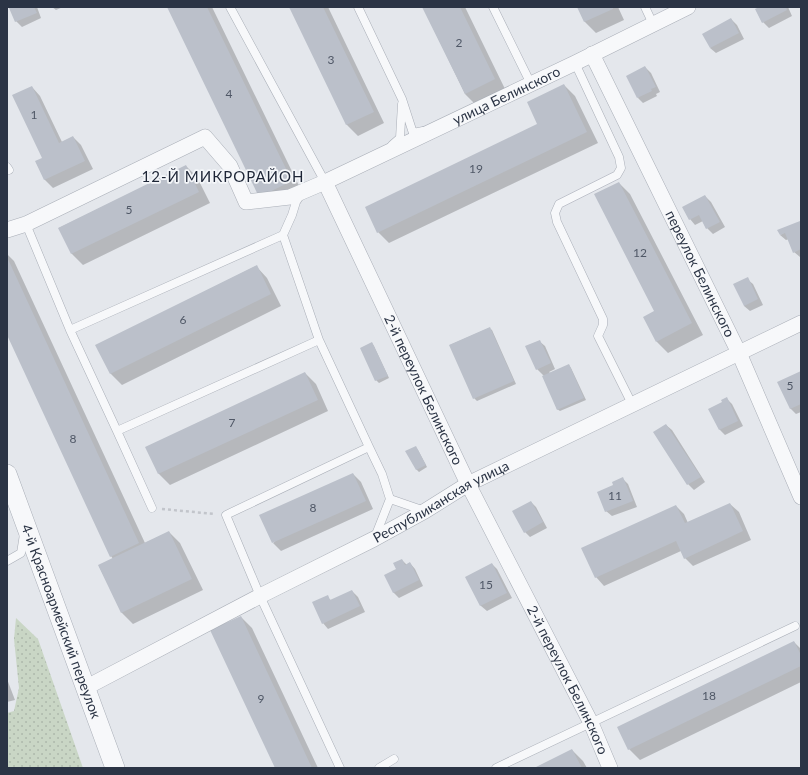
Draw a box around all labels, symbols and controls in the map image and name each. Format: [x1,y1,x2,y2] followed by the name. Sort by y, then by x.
[456,35,463,50] house number: 2
[328,52,335,67] house number: 3
[450,62,563,128] street label: улица Белинского
[226,86,233,101] house number: 4
[31,107,38,122] house number: 1
[469,161,483,176] house number: 19
[141,167,305,185] district label: 12-Й МИКРОРАЙОН
[126,202,133,217] house number: 5
[662,207,739,340] street label: переулок Белинского
[633,245,647,260] house number: 12
[180,312,187,327] house number: 6
[381,312,467,468] street label: 2-й переулок Белинского
[787,378,794,393] house number: 5
[229,415,236,430] house number: 7
[70,431,77,446] house number: 8
[370,456,512,546] street label: Республиканская улица
[608,488,622,503] house number: 11
[310,500,317,515] house number: 8
[18,522,105,721] street label: 4-й Красноармейский переулок
[479,577,493,592] house number: 15
[524,602,612,757] street label: 2-й переулок Белинского
[702,688,716,703] house number: 18
[258,691,265,706] house number: 9

